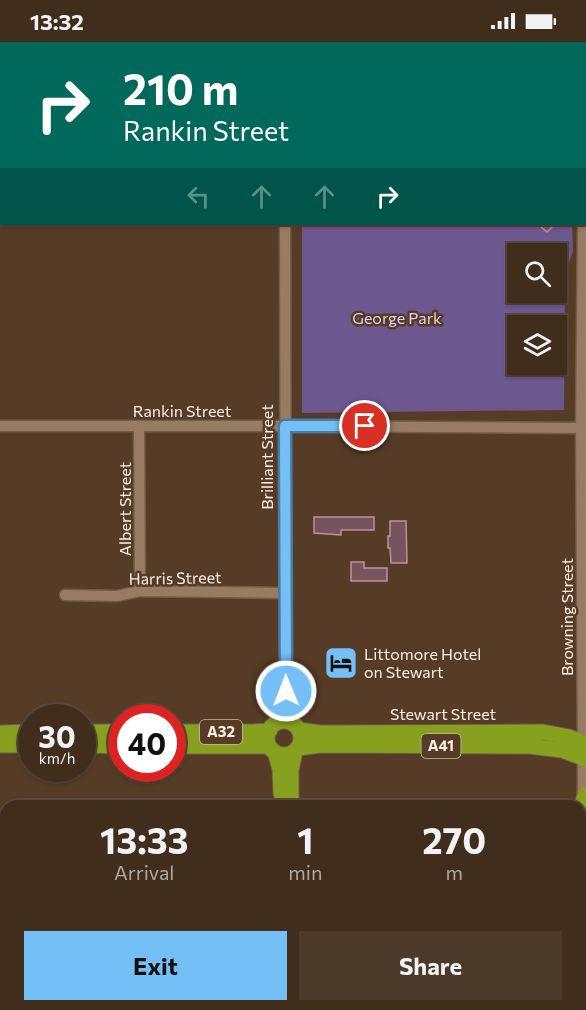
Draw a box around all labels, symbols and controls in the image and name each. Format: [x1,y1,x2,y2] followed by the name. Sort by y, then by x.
[30,8,84,35] text: 13:32
[123,62,238,114] text: 210 m
[24,66,102,144] icon: right
[123,114,289,147] text: Rankin Street
[182,180,215,213] icon: left
[245,180,278,213] icon: ahead
[308,180,341,213] icon: ahead
[371,180,404,213] icon: right
[507,243,567,375] map controls
[507,243,567,303] button: search
[352,308,442,327] park label: George Park
[507,315,567,375] button: layers
[339,400,390,451] pin
[133,401,232,420] street label: Rankin Street
[257,404,276,510] street label: Brilliant Street
[348,409,381,442] icon: arrive
[115,461,134,556] street label: Albert Street
[557,558,576,676] street label: Browning Street
[128,567,222,588] street label: Harris Street
[364,644,481,681] place label: Littomore Hotel on Stewart
[323,645,359,681] hotel icon: Littomore Hotel on Stewart
[254,659,318,723] position arrow
[108,704,186,782] speed limit sign: 40
[390,704,497,723] street label: Stewart Street
[38,717,76,754] text: 30
[200,720,242,744] road number: A32
[422,734,460,758] road number: A41
[39,749,75,767] text: km/h
[100,817,188,861] text: 13:33
[297,817,314,861] text: 1
[422,817,486,861] text: 270
[114,860,174,884] text: Arrival
[288,860,322,884] text: min
[445,860,463,884] text: m
[24,931,287,1000] button: Exit
[299,931,562,1000] button: Share

